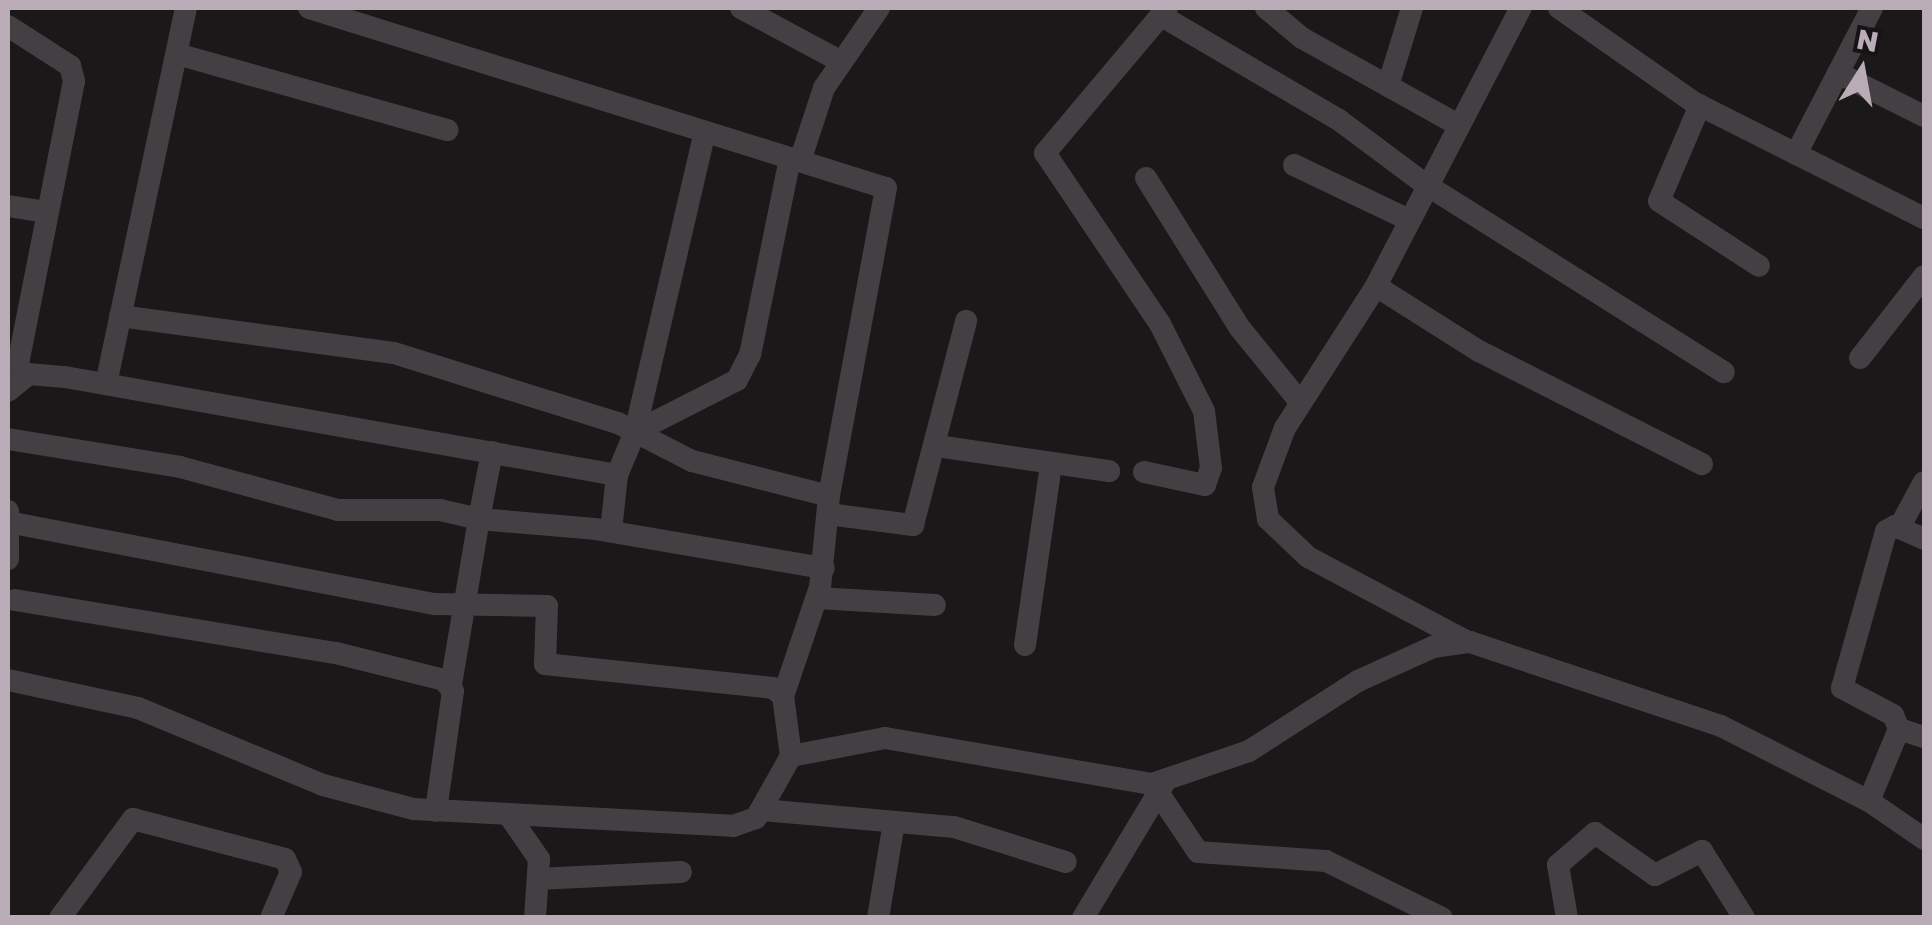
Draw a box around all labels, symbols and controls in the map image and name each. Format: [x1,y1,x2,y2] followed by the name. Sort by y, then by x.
[1812,20,1912,120] north arrow
[1854,22,1881,58] text: N

